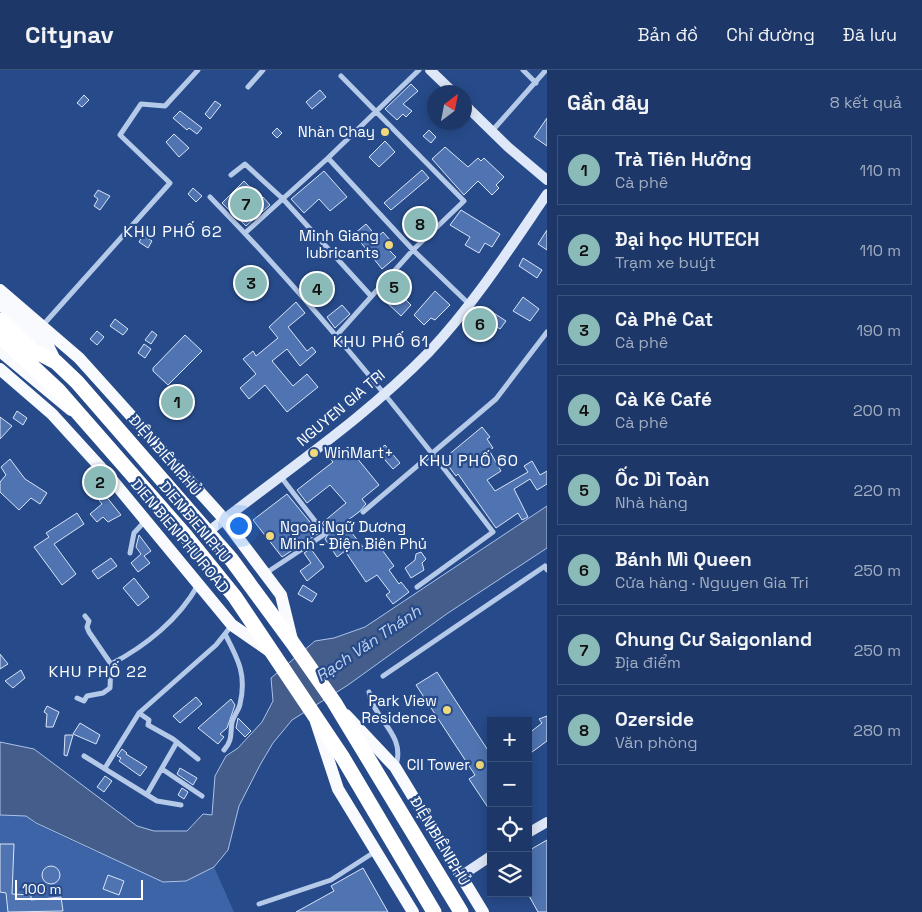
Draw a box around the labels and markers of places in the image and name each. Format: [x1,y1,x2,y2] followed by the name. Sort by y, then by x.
[298,122,375,141] place label: Nhàn Chay
[379,126,391,138] marker: Nhàn Chay
[230,185,262,223] pin: 7
[404,205,436,243] pin: 8
[299,226,379,262] place label: Minh Giang lubricants
[383,239,395,251] marker: Minh Giang lubricants
[235,264,267,302] pin: 3
[378,268,410,306] pin: 5
[301,270,333,308] pin: 4
[464,305,496,343] pin: 6
[161,383,193,421] pin: 1
[324,443,393,462] place label: WinMart+
[308,447,320,459] marker: WinMart+
[84,463,116,501] pin: 2
[280,517,427,553] place label: Ngoại Ngữ Dương Minh - Điện Biên Phủ
[264,530,276,542] marker: Ngoại Ngữ Dương Minh - Điện Biên Phủ
[361,691,437,727] place label: Park View Residence
[441,704,453,716] marker: Park View Residence
[407,755,470,774] place label: CII Tower
[474,759,486,771] marker: CII Tower

